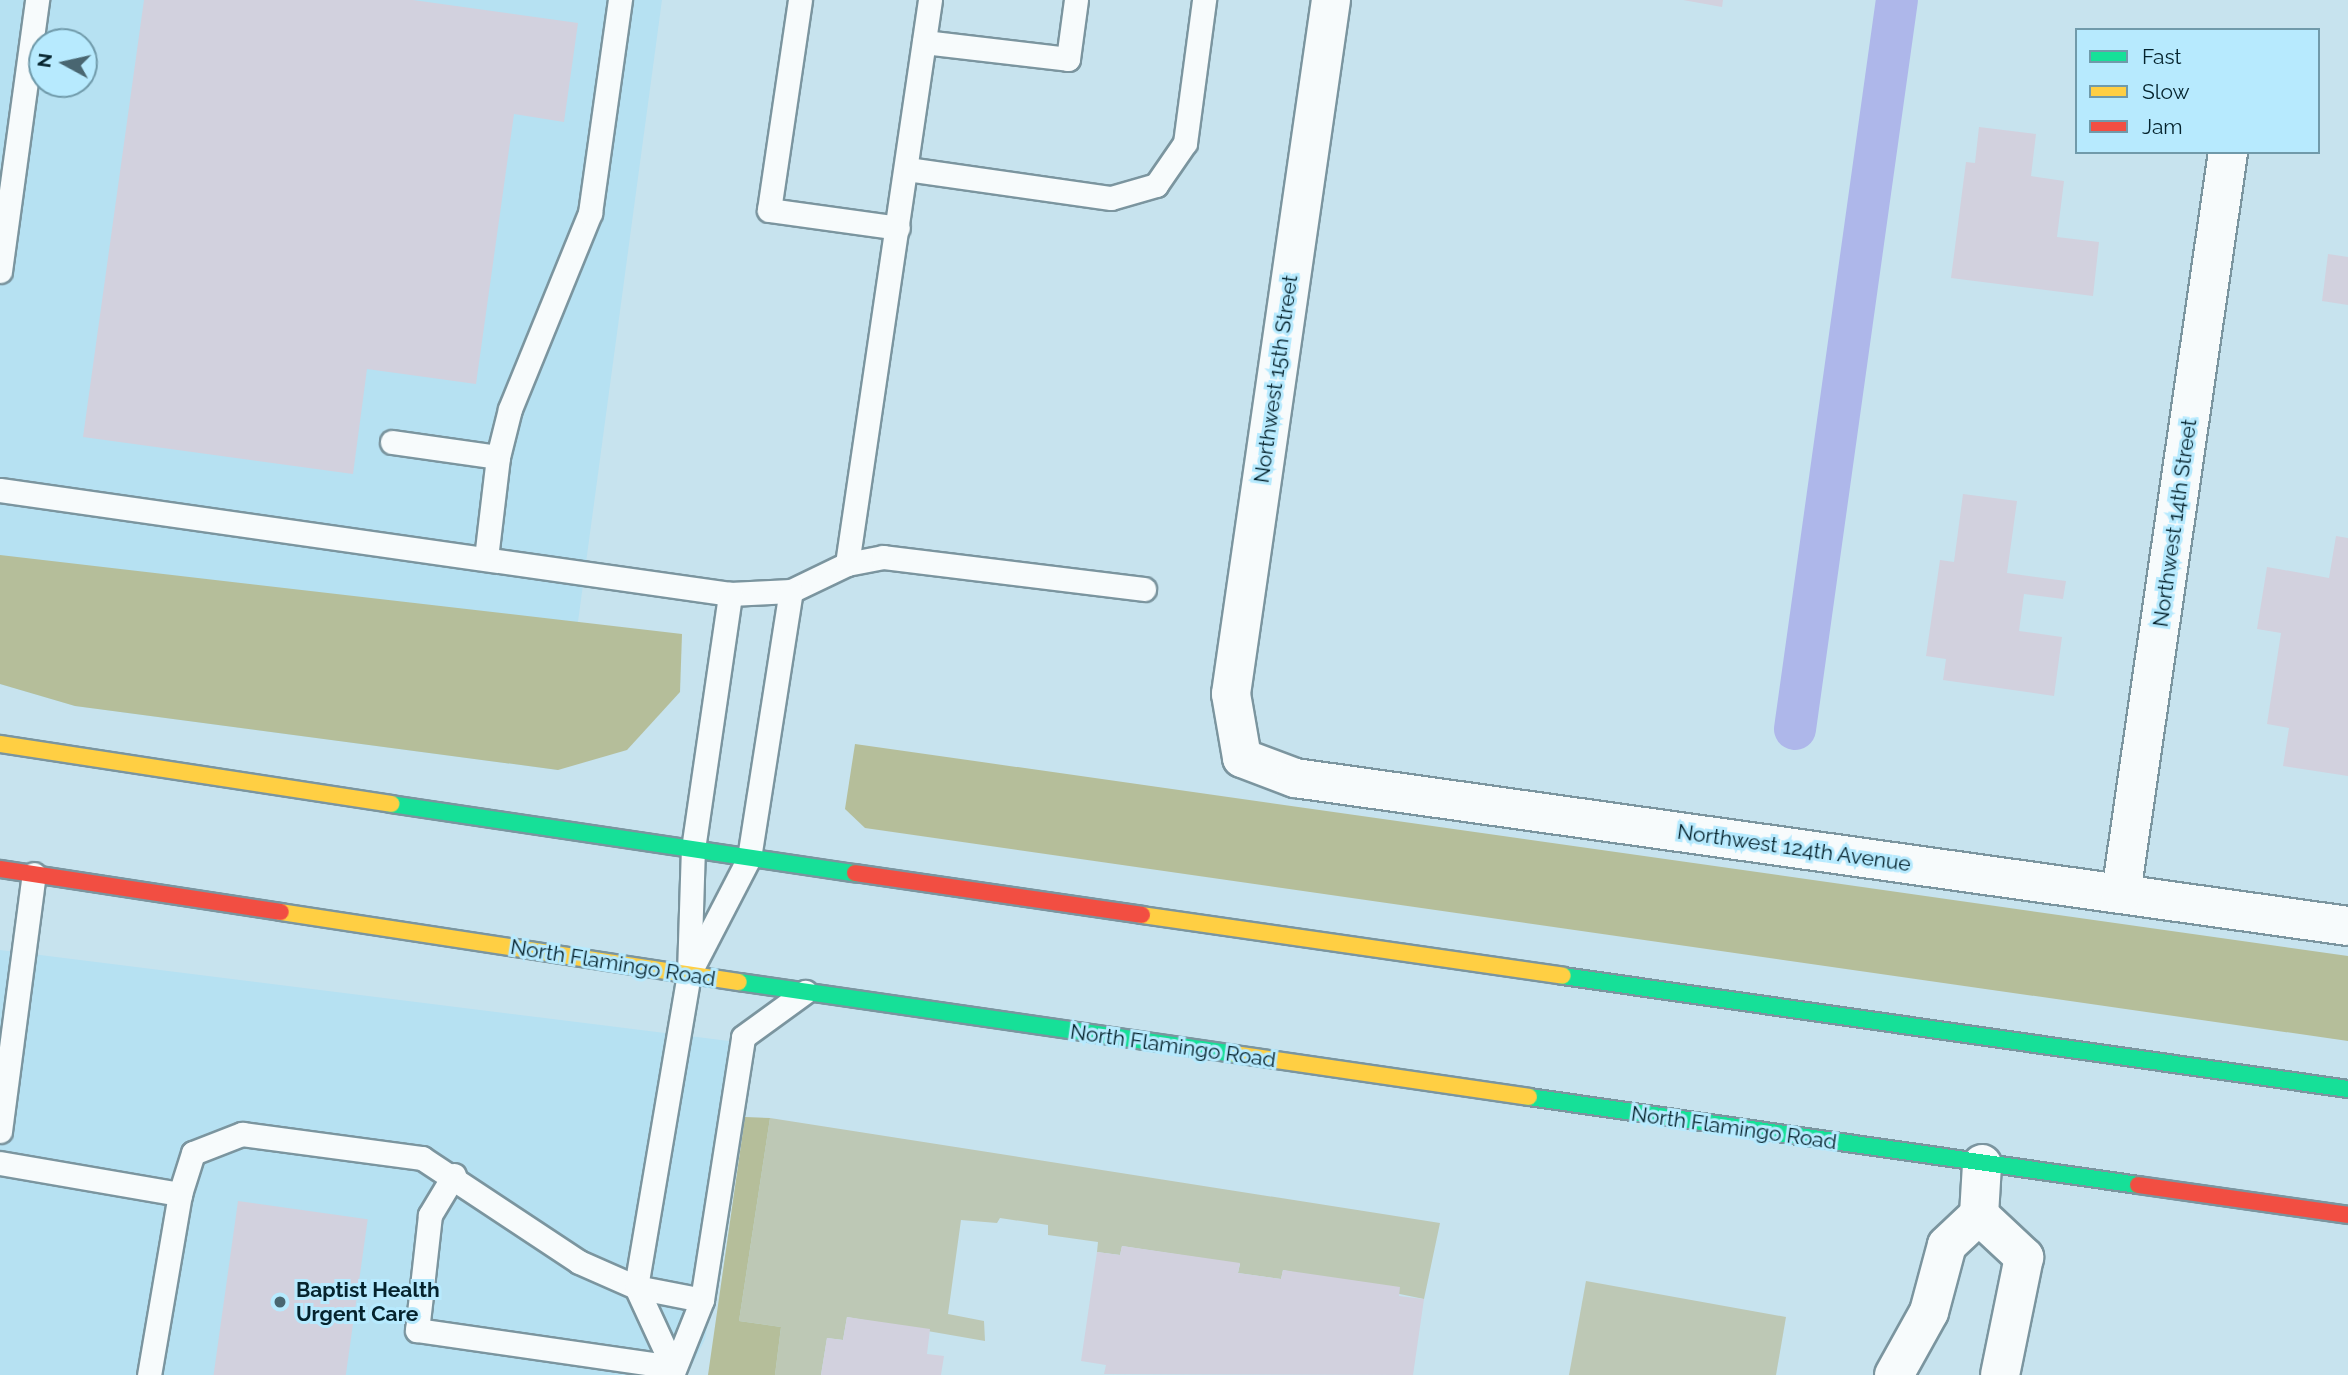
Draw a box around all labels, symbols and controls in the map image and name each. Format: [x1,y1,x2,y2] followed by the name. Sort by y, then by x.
[28,28,98,98] north arrow
[2075,28,2320,154] legend
[2142,44,2182,69] text: Fast
[32,52,56,69] text: N
[2142,79,2190,104] text: Slow
[2142,114,2183,139] text: Jam
[1249,273,1303,485] street label: Northwest 15th Street
[2148,417,2202,629] street label: Northwest 14th Street
[1675,819,1913,877] street label: Northwest 124th Avenue
[509,934,717,992] street label: North Flamingo Road
[1069,1019,1277,1073] street label: North Flamingo Road
[1630,1101,1838,1155] street label: North Flamingo Road
[296,1277,440,1327] place label: Baptist Health Urgent Care
[270,1292,290,1312] marker: Baptist Health Urgent Care

